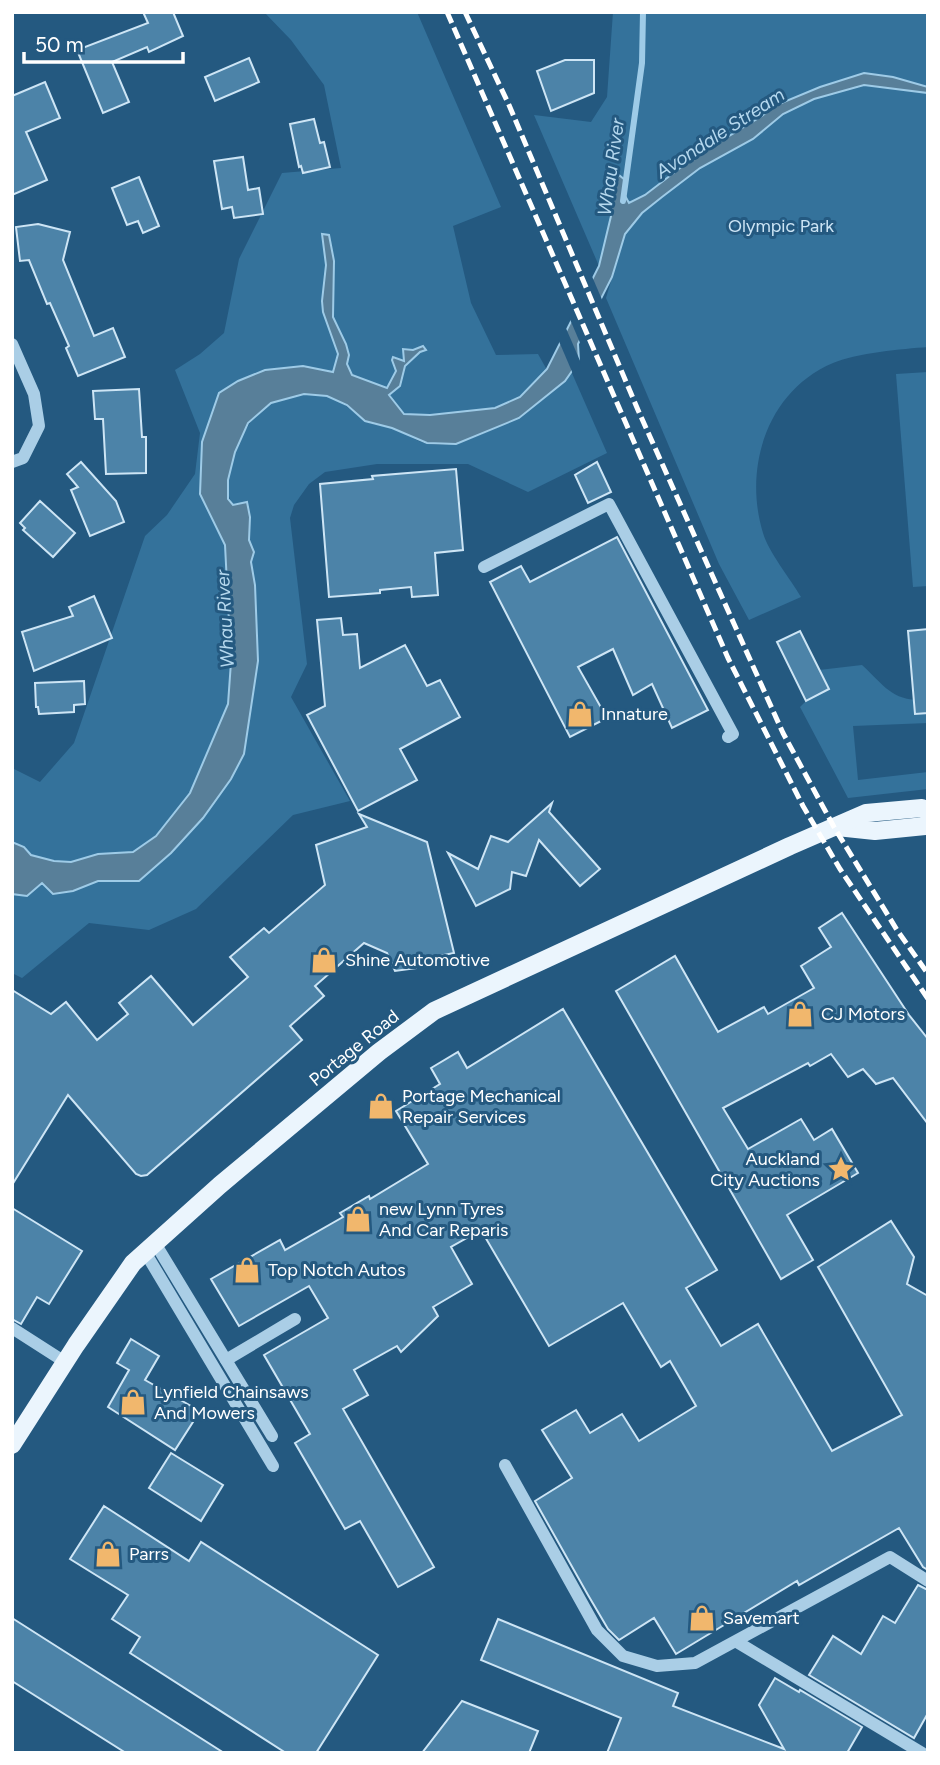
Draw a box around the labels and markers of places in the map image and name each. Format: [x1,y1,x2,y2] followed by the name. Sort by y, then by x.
[565,699,595,729] shop icon: Innature
[601,703,668,725] place label: Innature
[309,945,339,975] shop icon: Shine Automotive
[345,949,490,971] place label: Shine Automotive
[785,999,815,1029] shop icon: CJ Motors
[821,1003,905,1025] place label: CJ Motors
[402,1085,561,1128] place label: Portage Mechanical Repair Services
[366,1091,396,1121] shop icon: Portage Mechanical Repair Services
[710,1148,820,1191] place label: Auckland City Auctions
[826,1154,856,1184] place icon: Auckland City Auctions
[379,1198,508,1241] place label: new Lynn Tyres And Car Reparis
[343,1204,373,1234] shop icon: new Lynn Tyres And Car Reparis
[232,1255,262,1285] shop icon: Top Notch Autos
[268,1259,406,1281] place label: Top Notch Autos
[154,1381,309,1424] place label: Lynfield Chainsaws And Mowers
[118,1387,148,1417] shop icon: Lynfield Chainsaws And Mowers
[93,1539,123,1569] shop icon: Parrs
[129,1543,169,1565] place label: Parrs
[687,1603,717,1633] shop icon: Savemart
[723,1607,800,1629] place label: Savemart

